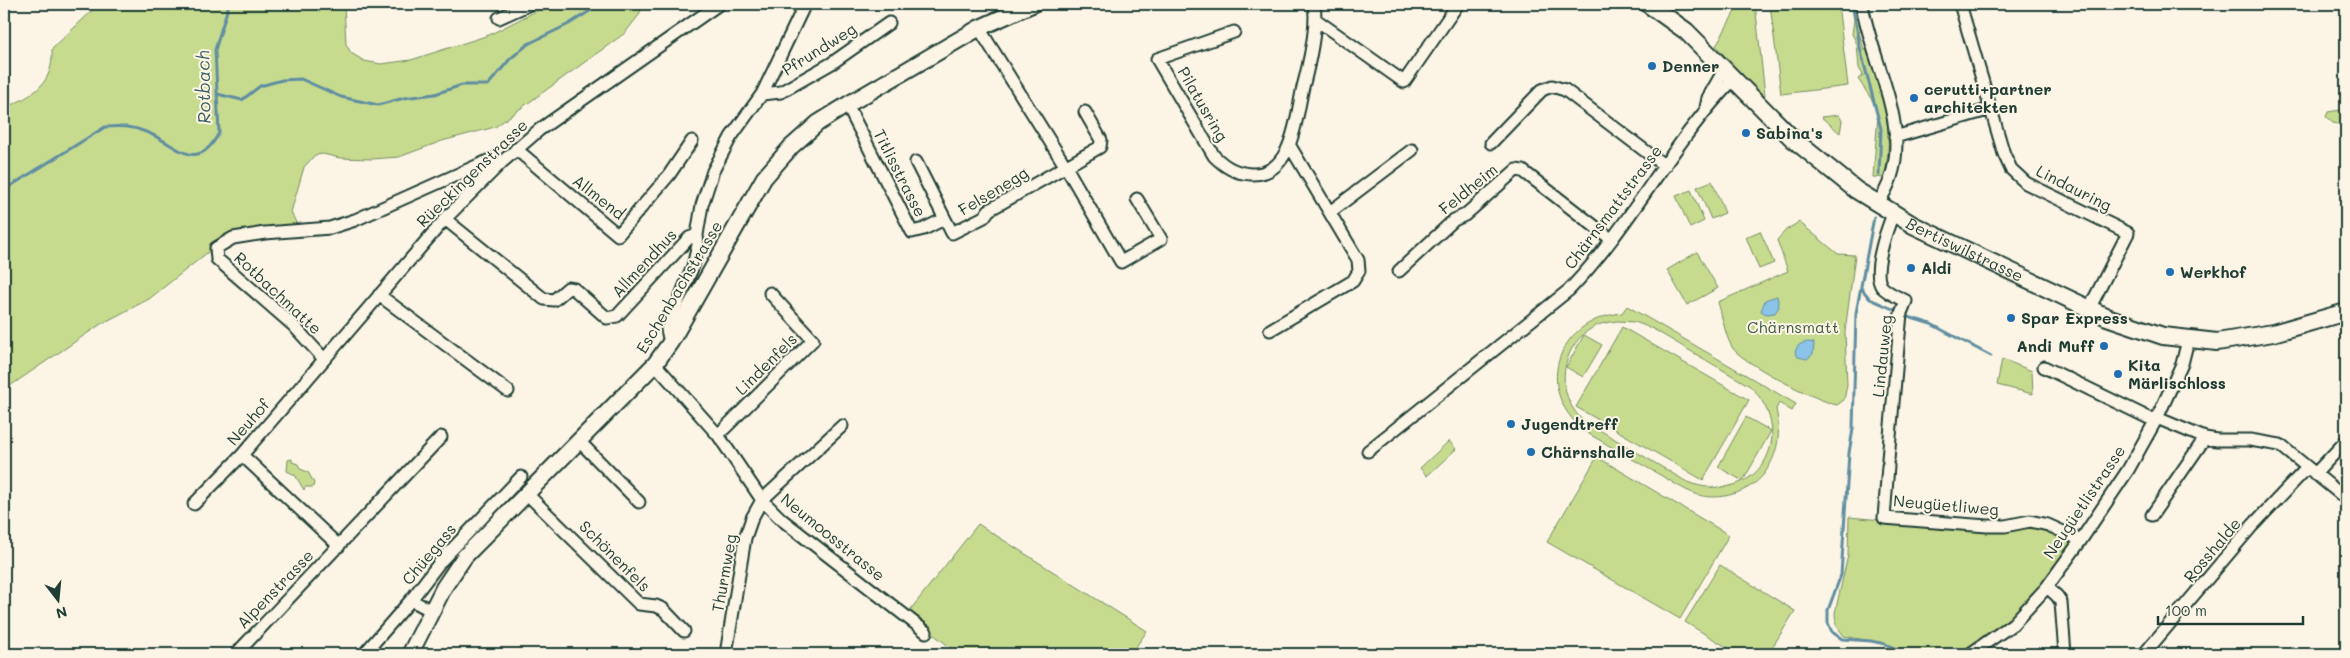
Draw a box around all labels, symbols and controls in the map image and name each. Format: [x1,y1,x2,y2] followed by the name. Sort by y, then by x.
[778,18,860,80] street label: Pfrundweg
[190,50,216,124] water label: Rotbach
[1662,55,1719,76] place label: Denner
[1646,60,1658,72] marker: Denner
[1174,62,1233,145] street label: Pilatusring
[1924,78,2052,117] place label: cerutti+partner architekten
[1908,92,1920,104] marker: cerutti+partner architekten
[412,114,532,231] street label: Rüeckingenstrasse
[1756,122,1823,143] place label: Sabina's
[869,125,932,220] street label: Titlisstrasse
[1740,127,1752,139] marker: Sabina's
[1559,140,1666,273] street label: Chärnsmattstrasse
[1434,159,1501,219] street label: Feldheim
[2033,160,2116,216] street label: Lindauring
[954,162,1032,220] street label: Felsenegg
[569,170,630,224] street label: Allmend
[1902,212,2027,286] street label: Bertiswilstrasse
[631,217,726,357] street label: Eschenbachstrasse
[607,224,681,301] street label: Allmendhus
[230,247,326,339] street label: Rotbachmatte
[1921,257,1952,278] place label: Aldi
[2180,261,2247,282] place label: Werkhof
[1905,262,1917,274] marker: Aldi
[2164,266,2176,278] marker: Werkhof
[2021,307,2128,328] place label: Spar Express
[2005,312,2017,324] marker: Spar Express
[1867,314,1896,398] street label: Lindauweg
[1747,316,1839,337] park label: Chärnsmatt
[730,328,801,399] street label: Lindenfels
[2017,335,2095,356] place label: Andi Muff
[2098,340,2110,352] marker: Andi Muff
[2128,354,2226,393] place label: Kita Märlischloss
[2112,368,2124,380] marker: Kita Märlischloss
[222,393,274,449] street label: Neuhof
[1521,413,1619,434] place label: Jugendtreff
[1505,418,1517,430] marker: Jugendtreff
[1541,441,1635,462] place label: Chärnshalle
[2038,441,2129,563] street label: Neugüetlistrasse
[1525,446,1537,458] marker: Chärnshalle
[777,488,890,585] street label: Neumoosstrasse
[1892,489,2000,520] street label: Neugüetliweg
[2178,513,2245,586] street label: Rosshalde
[575,516,655,596] street label: Schönenfels
[397,519,460,589] street label: Chüegass
[706,532,741,614] street label: Thurmweg
[232,545,318,633] street label: Alpenstrasse
[32,576,82,626] north arrow
[2158,593,2302,625] scale bar
[2165,600,2207,620] text: 100 m
[54,602,69,624] text: N

